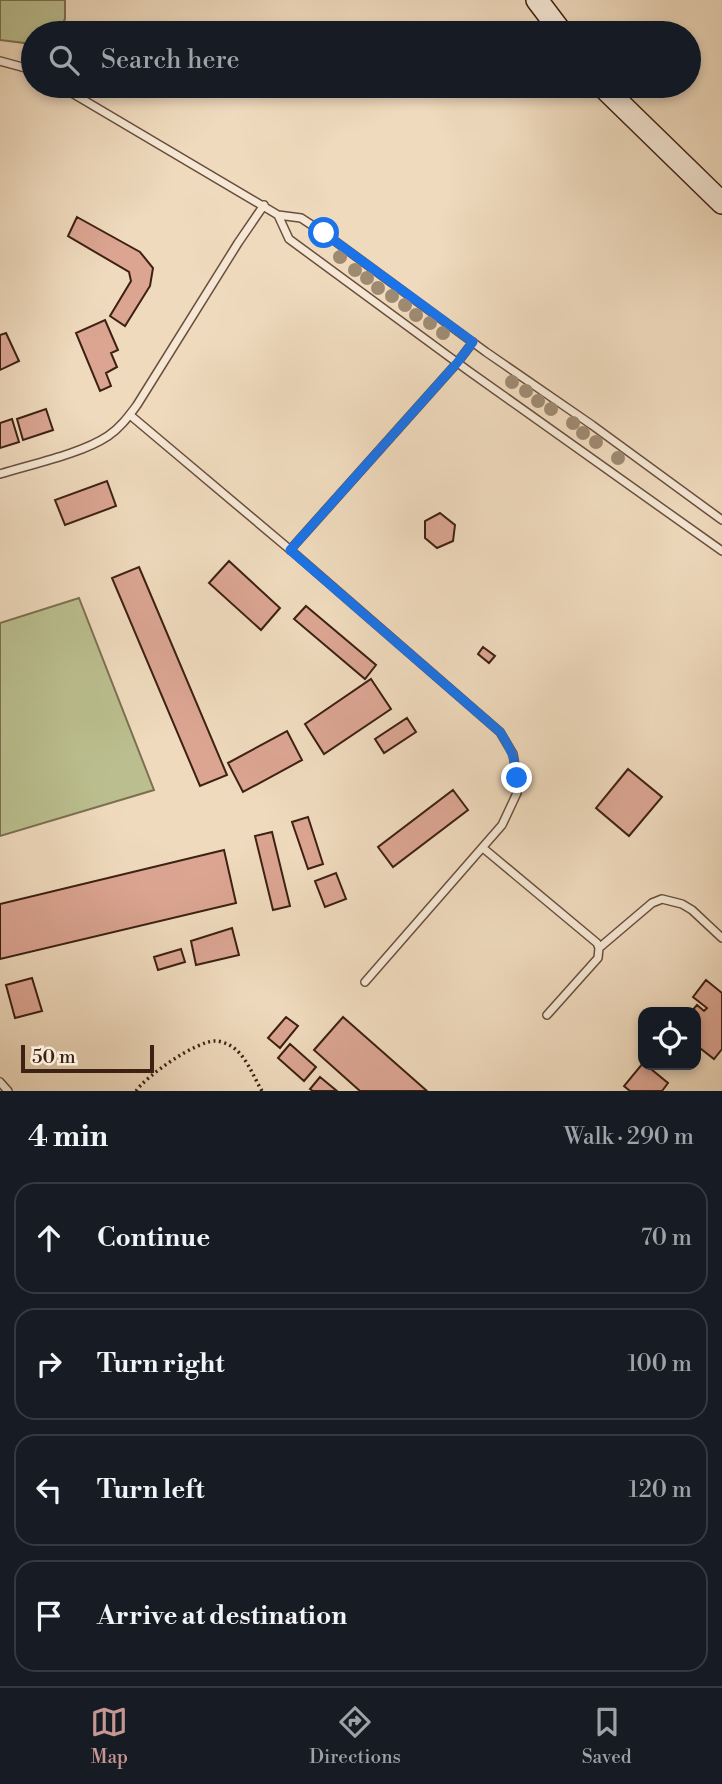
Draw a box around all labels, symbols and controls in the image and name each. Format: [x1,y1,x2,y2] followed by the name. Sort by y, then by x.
[21,21,701,98] search box
[45,41,83,79] icon: search
[101,44,240,76] text: Search here
[308,217,339,248] route start
[501,762,532,793] route end
[638,1007,701,1070] map controls
[638,1007,701,1070] button: locate
[21,1042,154,1074] scale bar
[32,1045,76,1069] text: 50 m
[28,1118,108,1156] text: 4 min
[564,1123,694,1151] text: Walk · 290 m
[30,1219,68,1257] icon: ahead
[97,1222,210,1254] text: Continue
[641,1224,692,1252] text: 70 m
[30,1345,68,1383] icon: right
[97,1348,225,1380] text: Turn right
[627,1350,692,1378] text: 100 m
[30,1471,68,1509] icon: left
[97,1474,205,1506] text: Turn left
[628,1476,692,1504] text: 120 m
[30,1597,68,1635] icon: arrive
[97,1600,347,1632] text: Arrive at destination
[90,1703,128,1769] tab: Map
[309,1703,401,1769] tab: Directions
[582,1703,632,1769] tab: Saved

